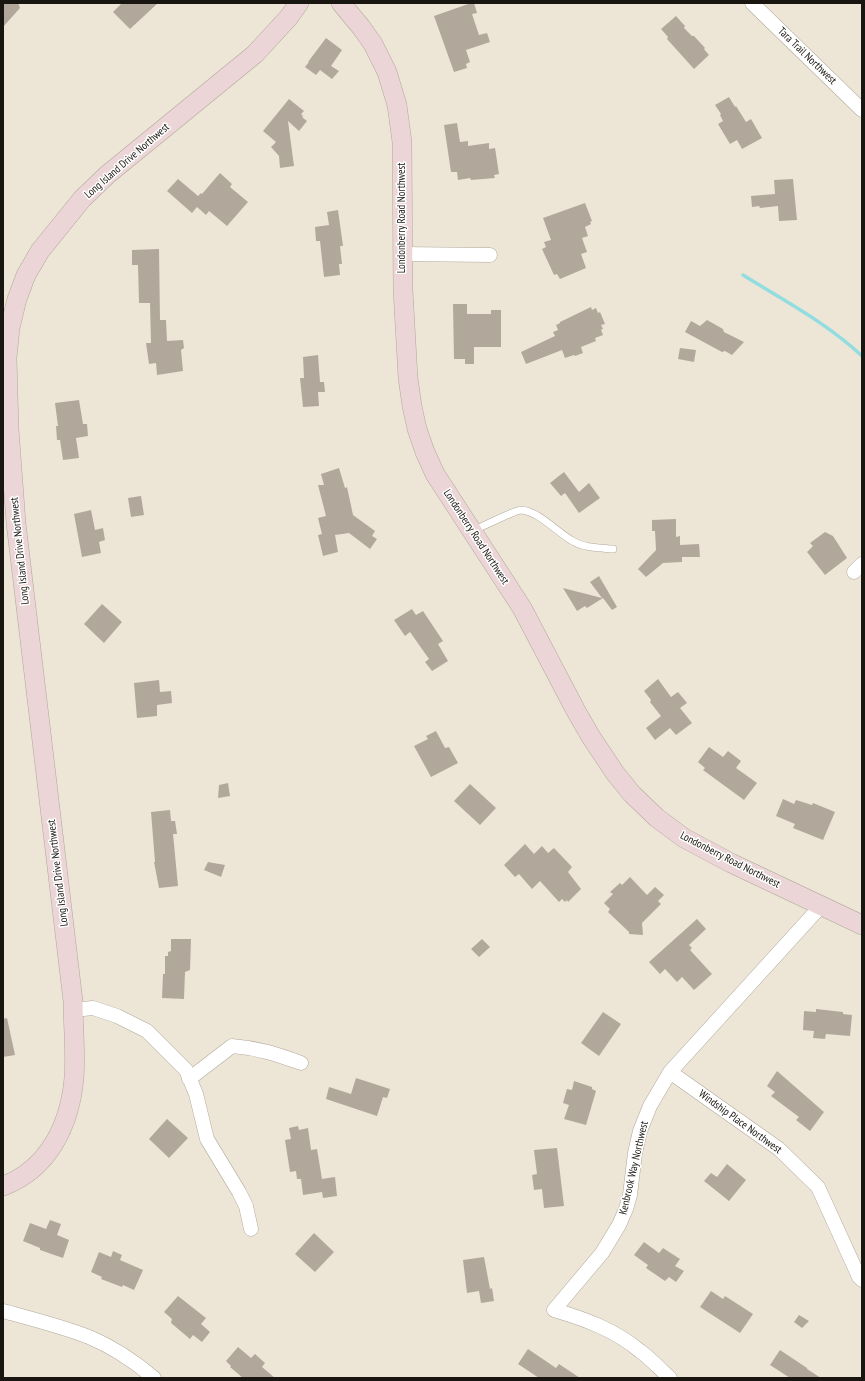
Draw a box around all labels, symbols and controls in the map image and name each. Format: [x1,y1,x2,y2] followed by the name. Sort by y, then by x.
[775,25,839,87] street label: Tara Trail Northwest
[82,121,172,201] street label: Long Island Drive Northwest
[395,163,409,273] street label: Londonberry Road Northwest
[440,487,512,587] street label: Londonberry Road Northwest
[8,497,32,605] street label: Long Island Drive Northwest
[45,819,71,927] street label: Long Island Drive Northwest
[678,829,782,891] street label: Londonberry Road Northwest
[696,1087,784,1157] street label: Windship Place Northwest
[617,1120,651,1216] street label: Kenbrook Way Northwest

